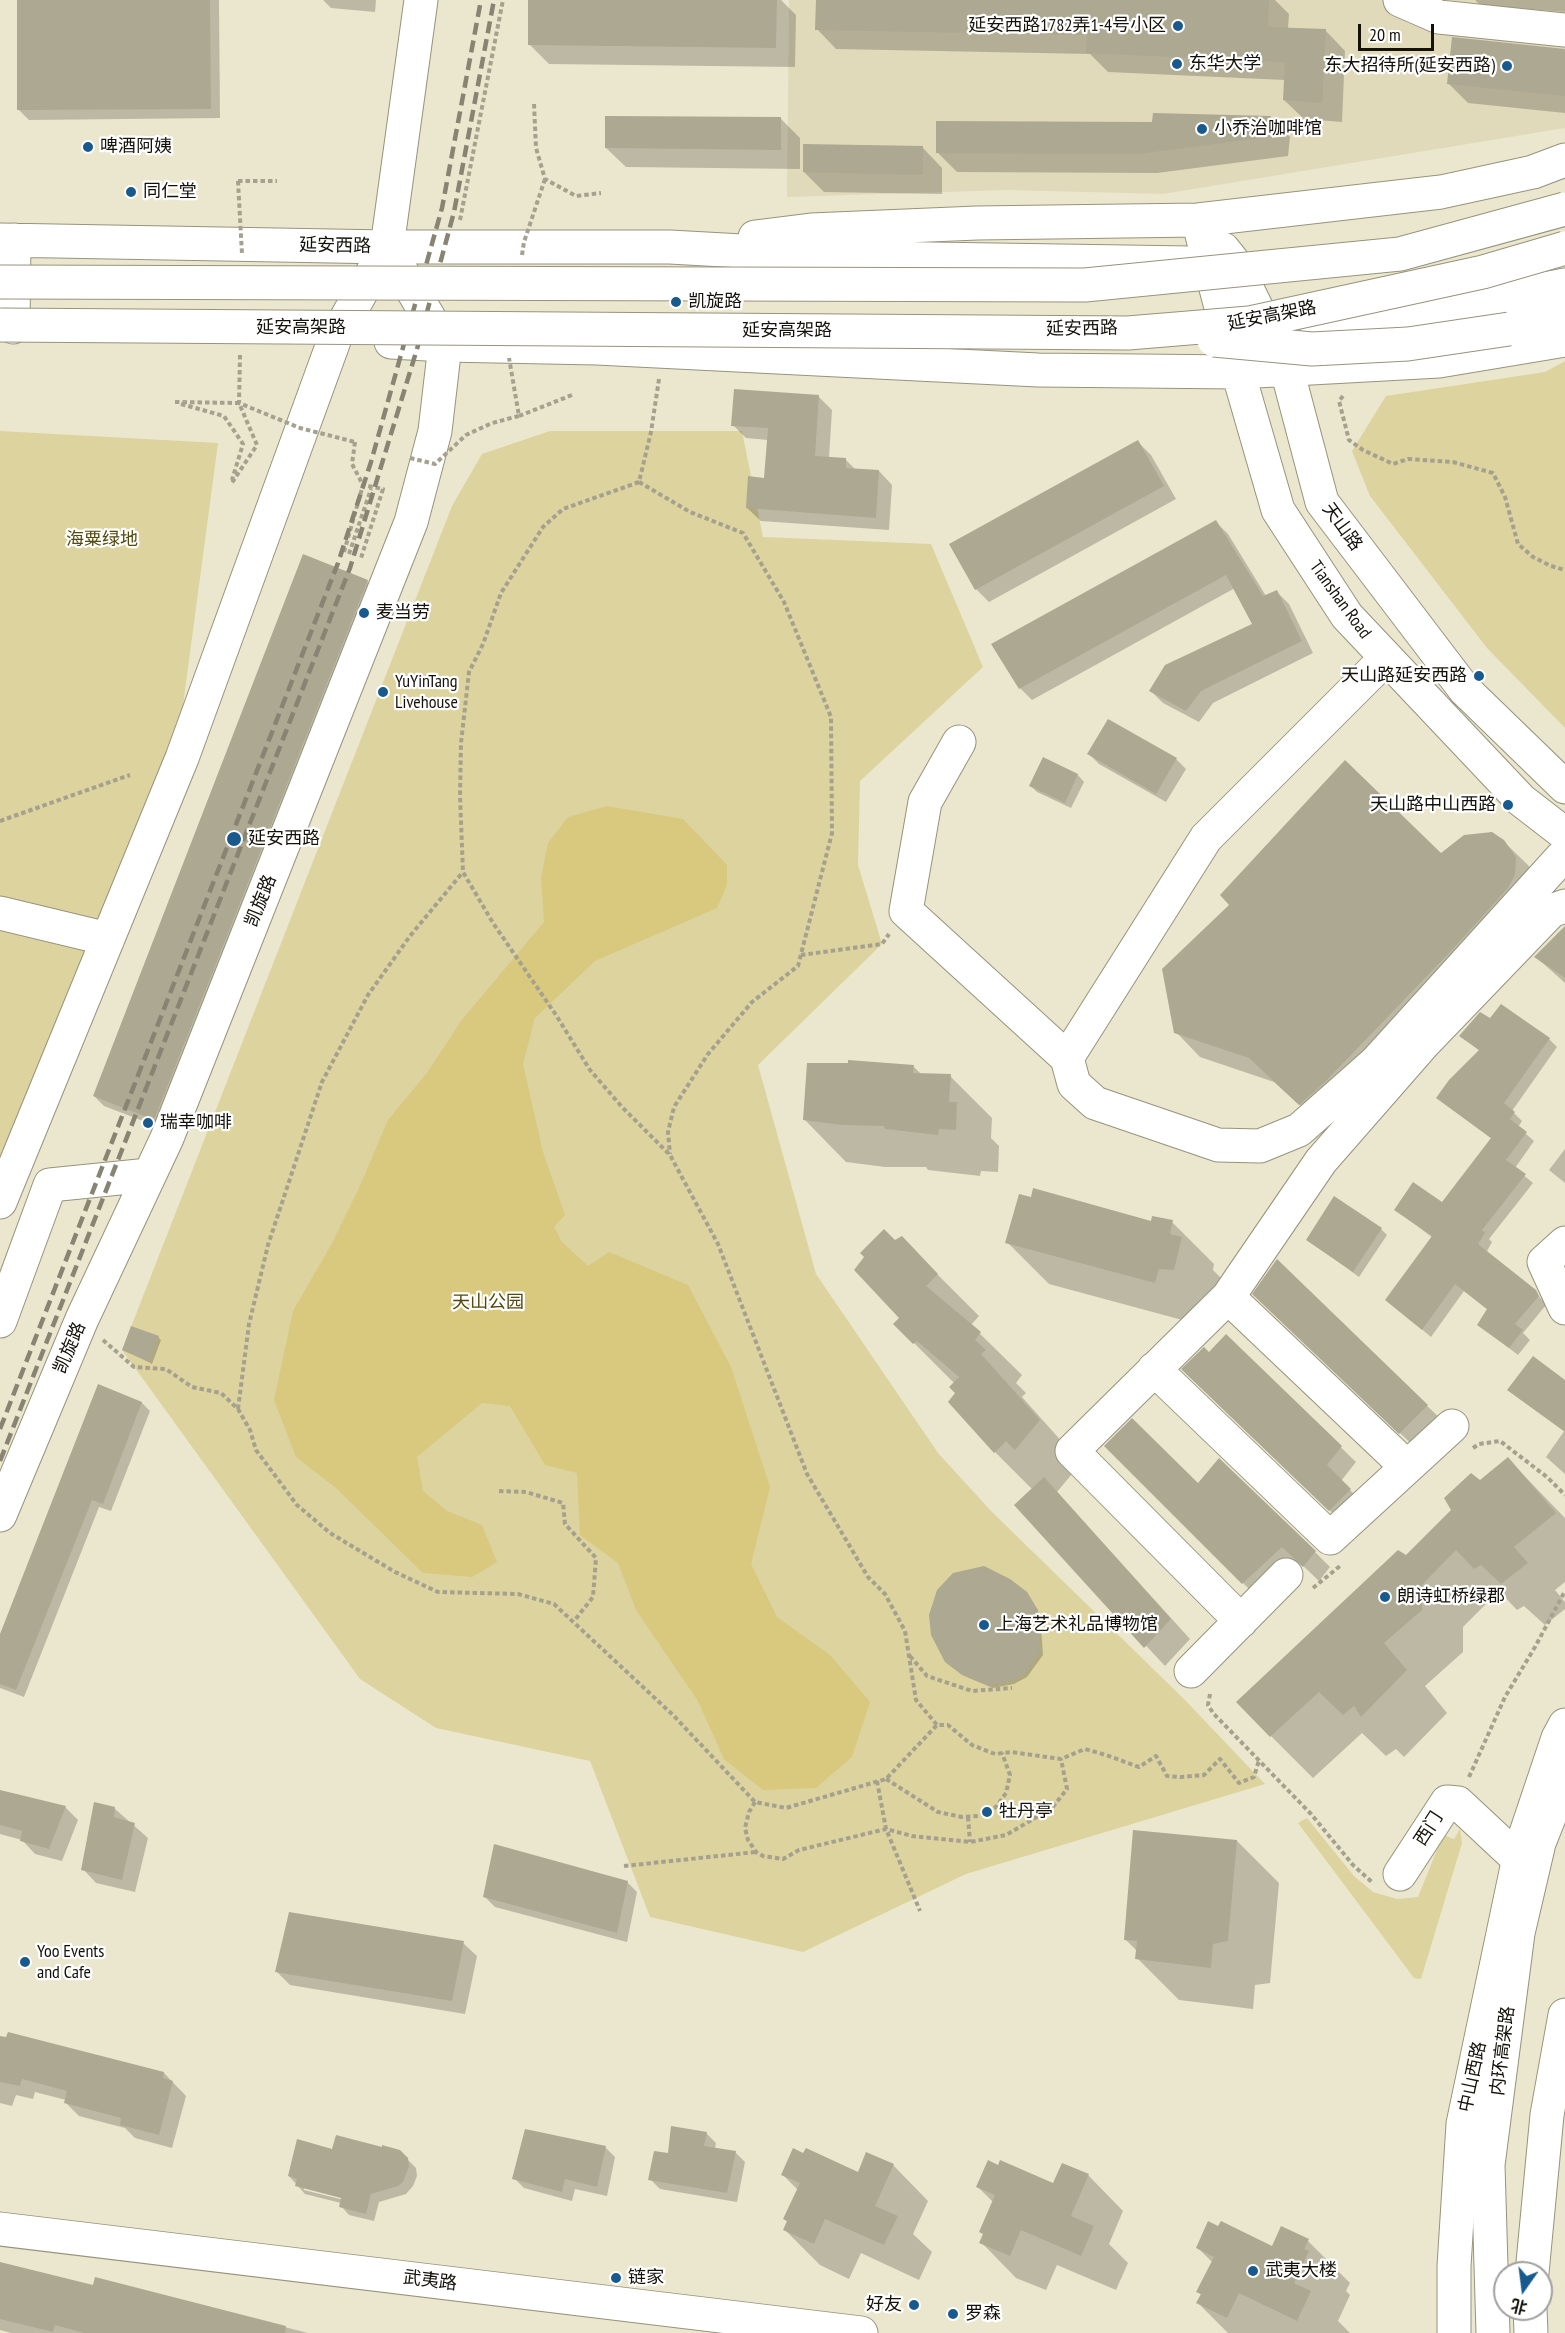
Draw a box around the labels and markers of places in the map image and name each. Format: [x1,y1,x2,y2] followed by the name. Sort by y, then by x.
[968,15,1166,37] place label: 延安西路1782弄1-4号小区
[1171,19,1185,33] marker: 延安西路1782弄1-4号小区
[1189,53,1261,75] place label: 东华大学
[1325,55,1495,77] place label: 东大招待所(延安西路)
[1170,57,1184,71] marker: 东华大学
[1500,59,1514,73] marker: 东大招待所(延安西路)
[1214,118,1322,140] place label: 小乔治咖啡馆
[1195,122,1209,136] marker: 小乔治咖啡馆
[100,136,172,158] place label: 啤酒阿姨
[81,140,95,154] marker: 啤酒阿姨
[143,181,197,203] place label: 同仁堂
[124,185,138,199] marker: 同仁堂
[688,291,742,313] place label: 凯旋路
[669,295,683,309] marker: 凯旋路
[376,602,430,624] place label: 麦当劳
[357,606,371,620] marker: 麦当劳
[1341,665,1467,687] place label: 天山路延安西路
[1472,669,1486,683] marker: 天山路延安西路
[395,671,458,714] place label: YuYinTang Livehouse
[376,685,390,699] marker: YuYinTang Livehouse
[1370,794,1496,816] place label: 天山路中山西路
[1501,798,1515,812] marker: 天山路中山西路
[248,828,320,850] place label: 延安西路
[225,830,243,848] marker: 延安西路
[160,1112,232,1134] place label: 瑞幸咖啡
[141,1116,155,1130] marker: 瑞幸咖啡
[1397,1586,1505,1608] place label: 朗诗虹桥绿郡
[1378,1590,1392,1604] marker: 朗诗虹桥绿郡
[996,1614,1158,1636] place label: 上海艺术礼品博物馆
[977,1618,991,1632] marker: 上海艺术礼品博物馆
[999,1801,1053,1823] place label: 牡丹亭
[980,1805,994,1819] marker: 牡丹亭
[37,1941,104,1984] place label: Yoo Events and Cafe
[18,1955,32,1969] marker: Yoo Events and Cafe
[1265,2260,1337,2282] place label: 武夷大楼
[1246,2264,1260,2278] marker: 武夷大楼
[628,2267,664,2289] place label: 链家
[609,2271,623,2285] marker: 链家
[866,2294,902,2316] place label: 好友
[907,2298,921,2312] marker: 好友
[965,2303,1001,2325] place label: 罗森
[946,2307,960,2321] marker: 罗森

